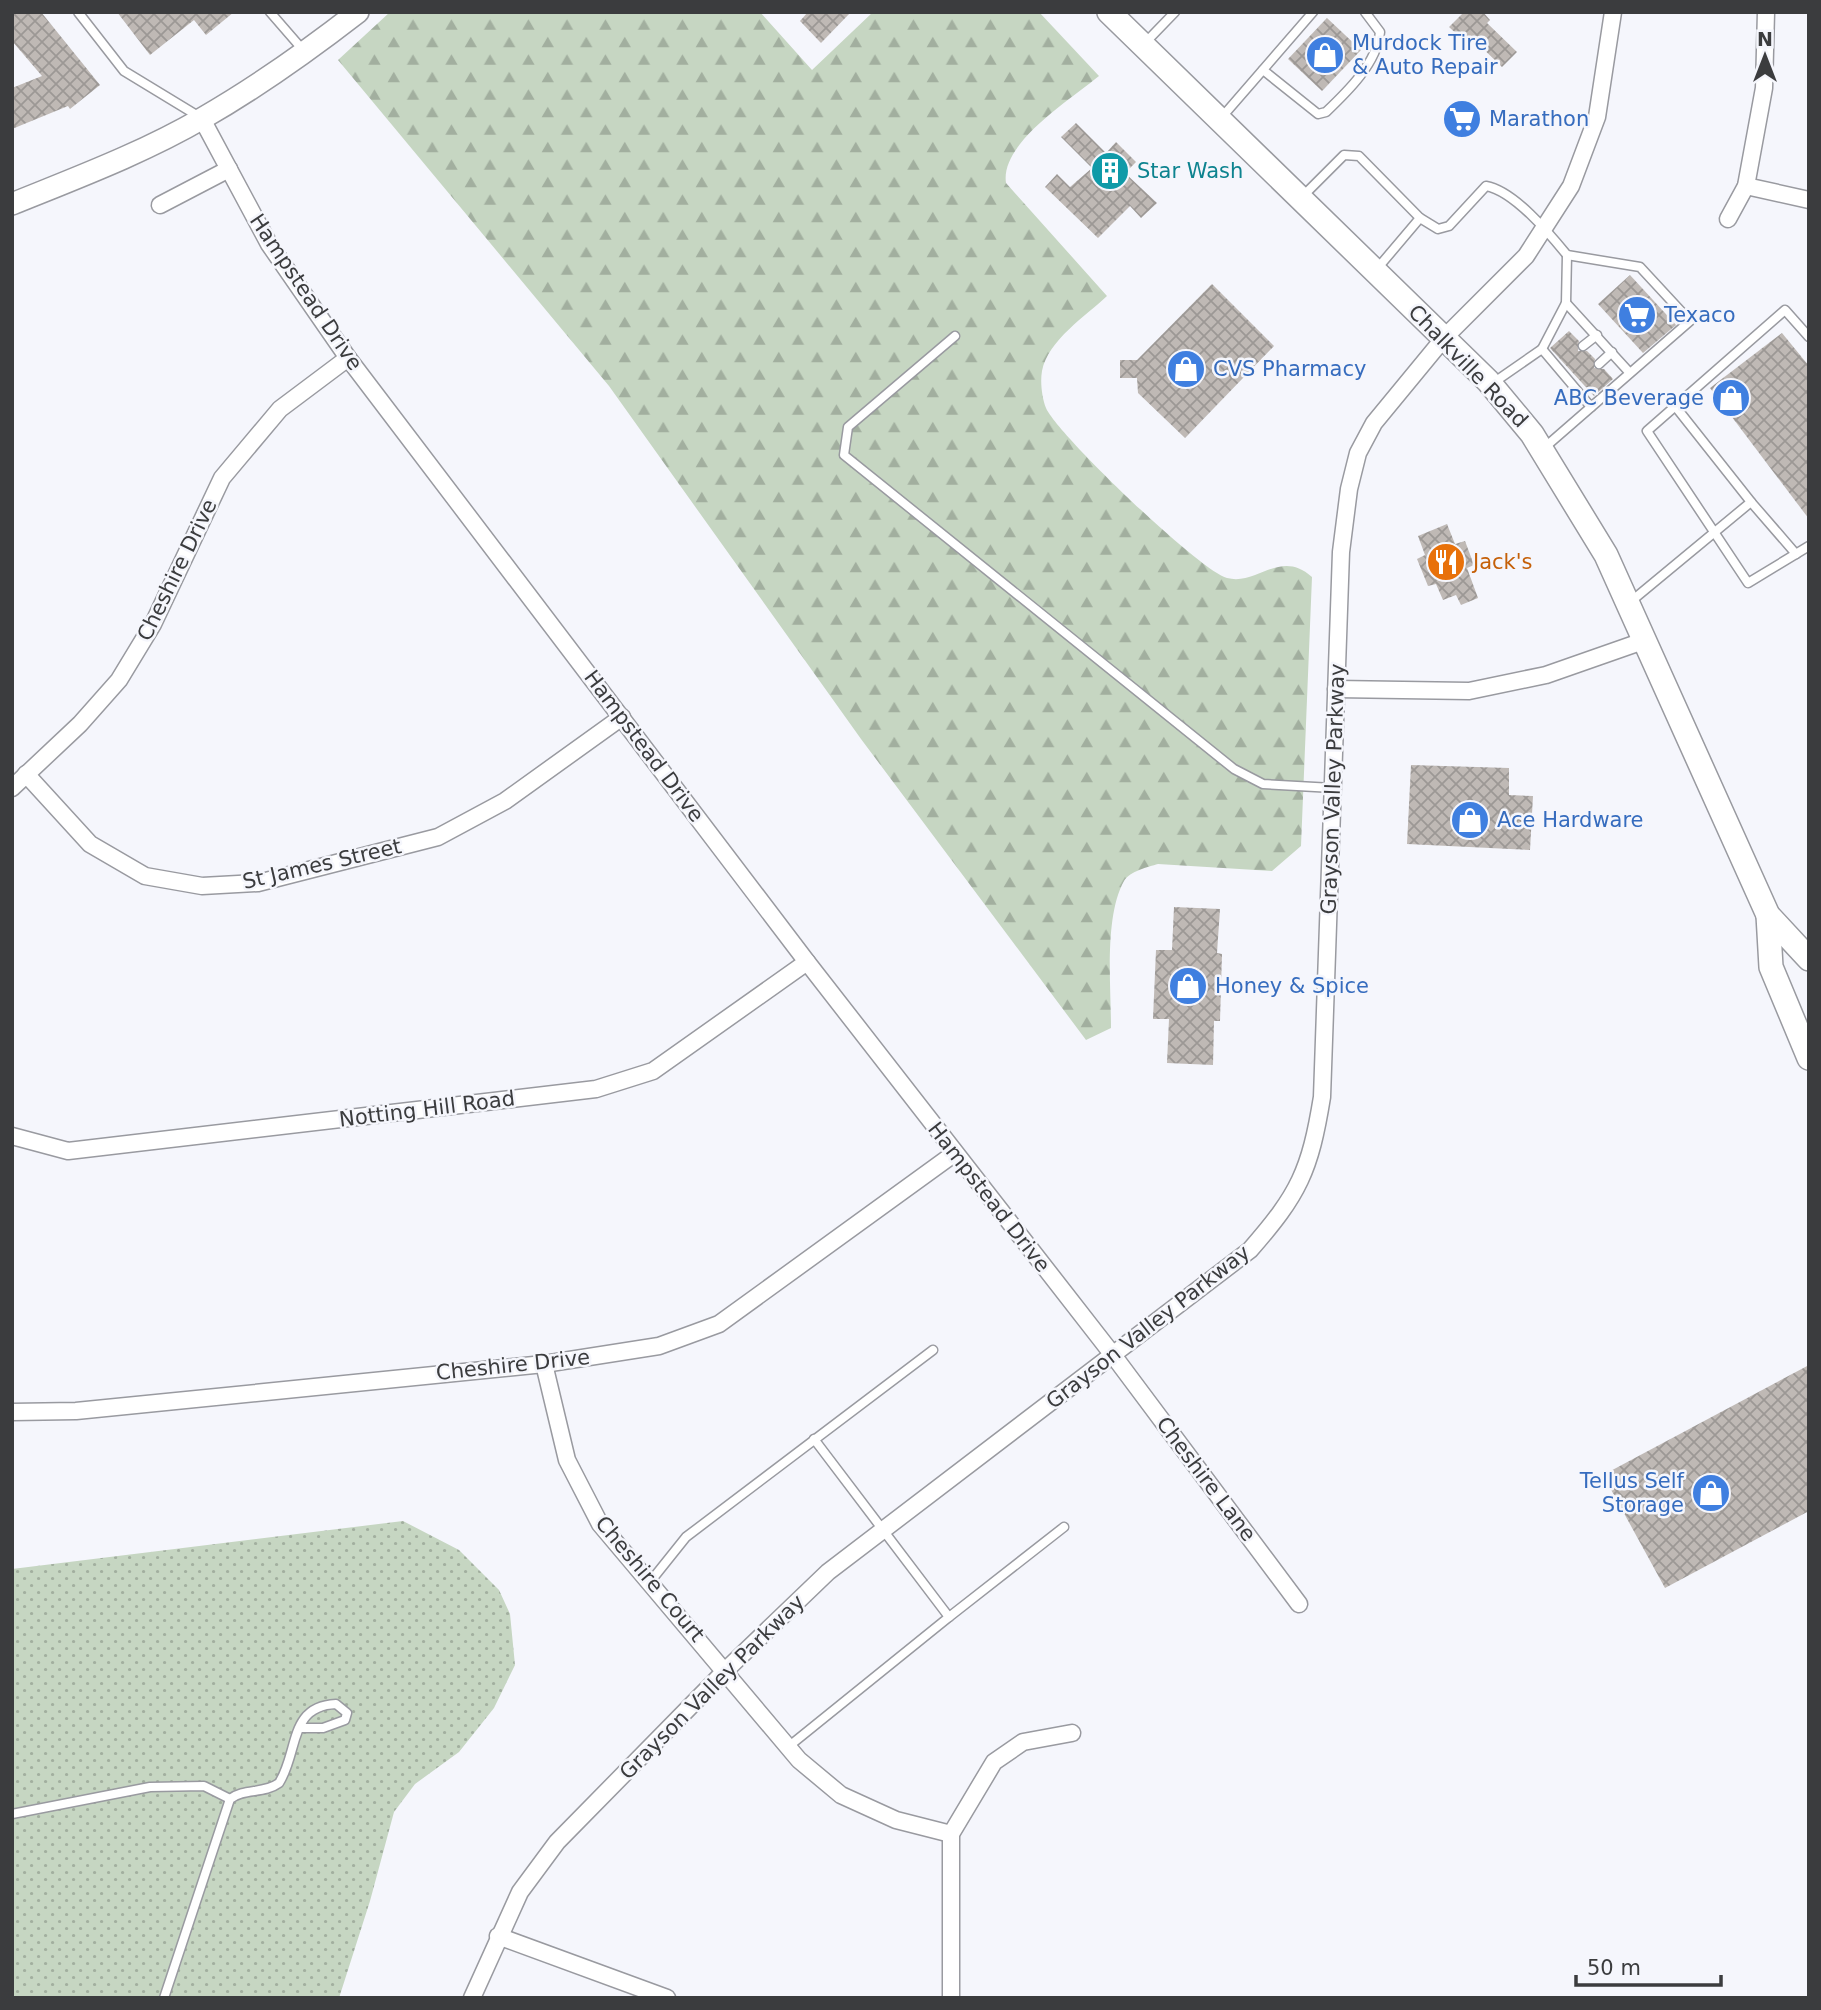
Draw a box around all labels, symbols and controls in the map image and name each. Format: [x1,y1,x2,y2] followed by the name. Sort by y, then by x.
[1730,21,1800,91] north arrow
[1757,28,1773,50] text: N
[1352,31,1498,79] place label: Murdock Tire & Auto Repair
[1304,34,1346,76] shop icon: Murdock Tire & Auto Repair
[1441,98,1483,140] supermarket icon: Marathon
[1489,107,1589,131] place label: Marathon
[1089,150,1131,192] building icon: Star Wash
[1137,159,1243,183] place label: Star Wash
[245,209,367,375] street label: Hampstead Drive
[1616,294,1658,336] supermarket icon: Texaco
[1403,300,1533,432] street label: Chalkville Road
[1663,303,1736,327] place label: Texaco
[1165,348,1207,390] shop icon: CVS Pharmacy
[1213,357,1366,381] place label: CVS Pharmacy
[1710,377,1752,419] shop icon: ABC Beverage
[1554,386,1704,410] place label: ABC Beverage
[132,495,222,645] street label: Cheshire Drive
[1425,541,1467,583] restaurant icon: Jack's
[1471,550,1532,574] place label: Jack's
[1317,663,1349,915] street label: Grayson Valley Parkway
[579,666,709,826] street label: Hampstead Drive
[1449,799,1491,841] shop icon: Ace Hardware
[1497,808,1644,832] place label: Ace Hardware
[240,834,404,894] street label: St James Street
[1167,965,1209,1007] shop icon: Honey & Spice
[1215,974,1369,998] place label: Honey & Spice
[338,1086,516,1132] street label: Notting Hill Road
[923,1117,1055,1277] street label: Hampstead Drive
[1042,1240,1254,1414] street label: Grayson Valley Parkway
[435,1345,591,1385] street label: Cheshire Drive
[1151,1412,1261,1546] street label: Cheshire Lane
[1579,1469,1685,1517] place label: Tellus Self Storage
[1690,1472,1732,1514] shop icon: Tellus Self Storage
[591,1511,709,1647] street label: Cheshire Court
[615,1590,809,1784] street label: Grayson Valley Parkway
[1576,1944,1721,1988] scale bar
[1587,1956,1641,1980] text: 50 m

